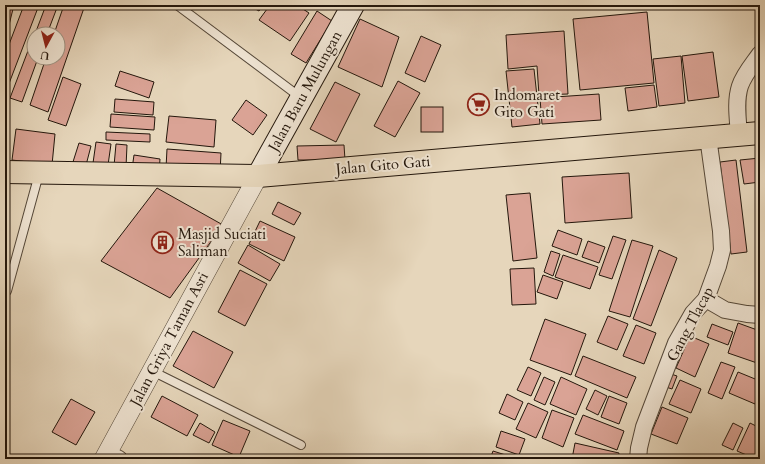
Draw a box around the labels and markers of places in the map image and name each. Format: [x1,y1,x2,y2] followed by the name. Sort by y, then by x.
[494,85,560,122] place label: Indomaret Gito Gati
[466,91,492,117] supermarket icon: Indomaret Gito Gati
[178,224,266,261] place label: Masjid Suciati Saliman
[149,230,175,256] building icon: Masjid Suciati Saliman

